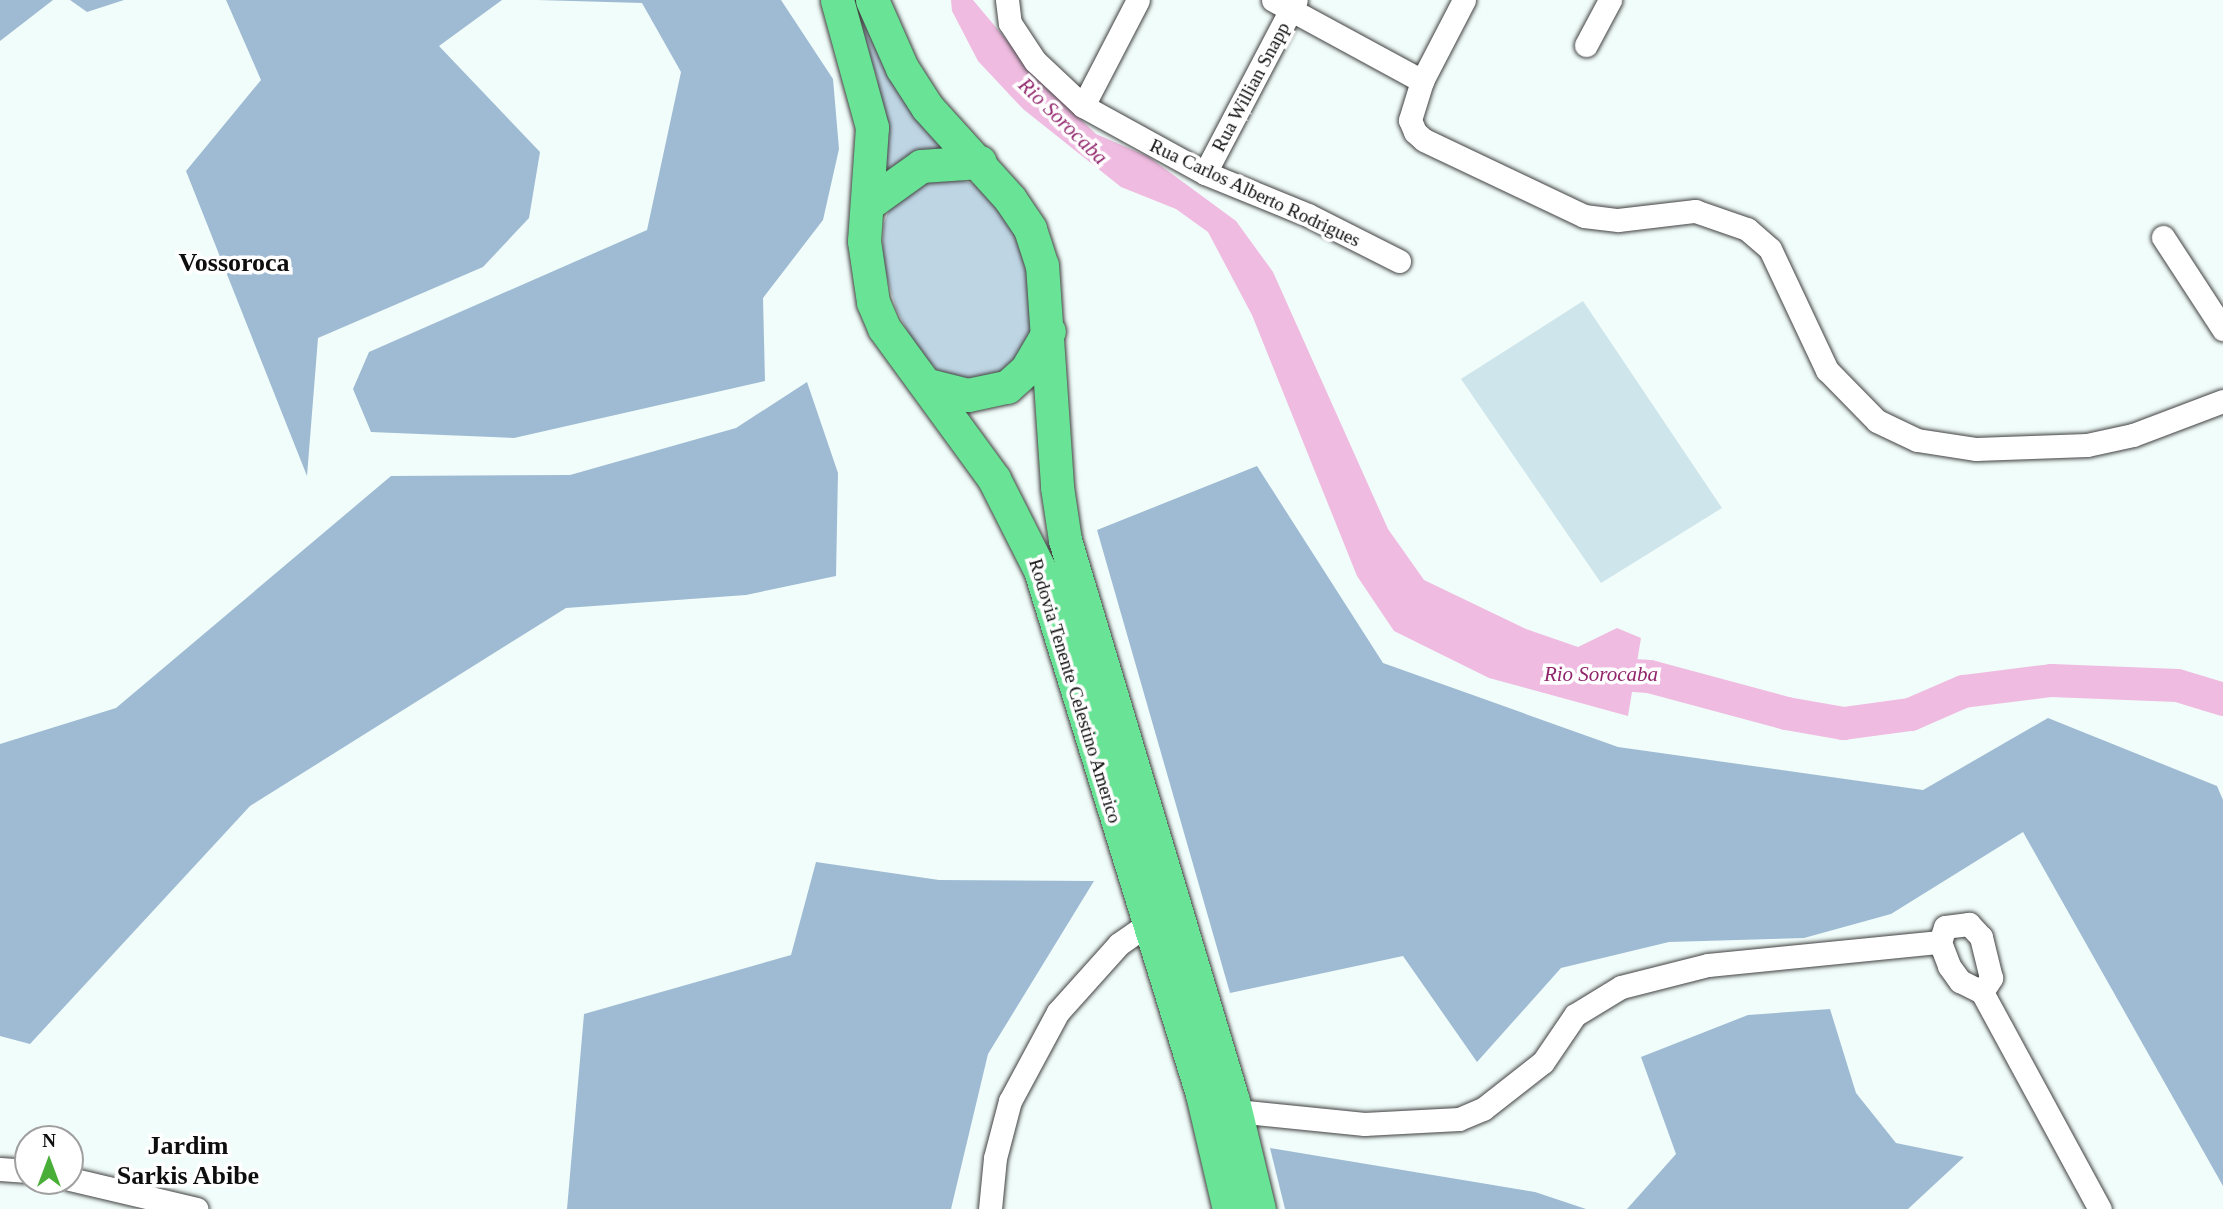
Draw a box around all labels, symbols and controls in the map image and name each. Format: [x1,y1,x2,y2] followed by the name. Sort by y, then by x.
[1207,18,1295,156] street label: Rua Willian Snapp
[1013,72,1113,170] water label: Rio Sorocaba
[1146,134,1364,252] street label: Rua Carlos Alberto Rodrigues
[178,247,290,279] district label: Vossoroca
[1024,555,1126,827] street label: Rodovia Tenente Celestino Americo
[1544,661,1658,687] water label: Rio Sorocaba
[14,1125,84,1195] north arrow
[42,1130,56,1151] text: N
[116,1130,260,1192] district label: Jardim Sarkis Abibe

